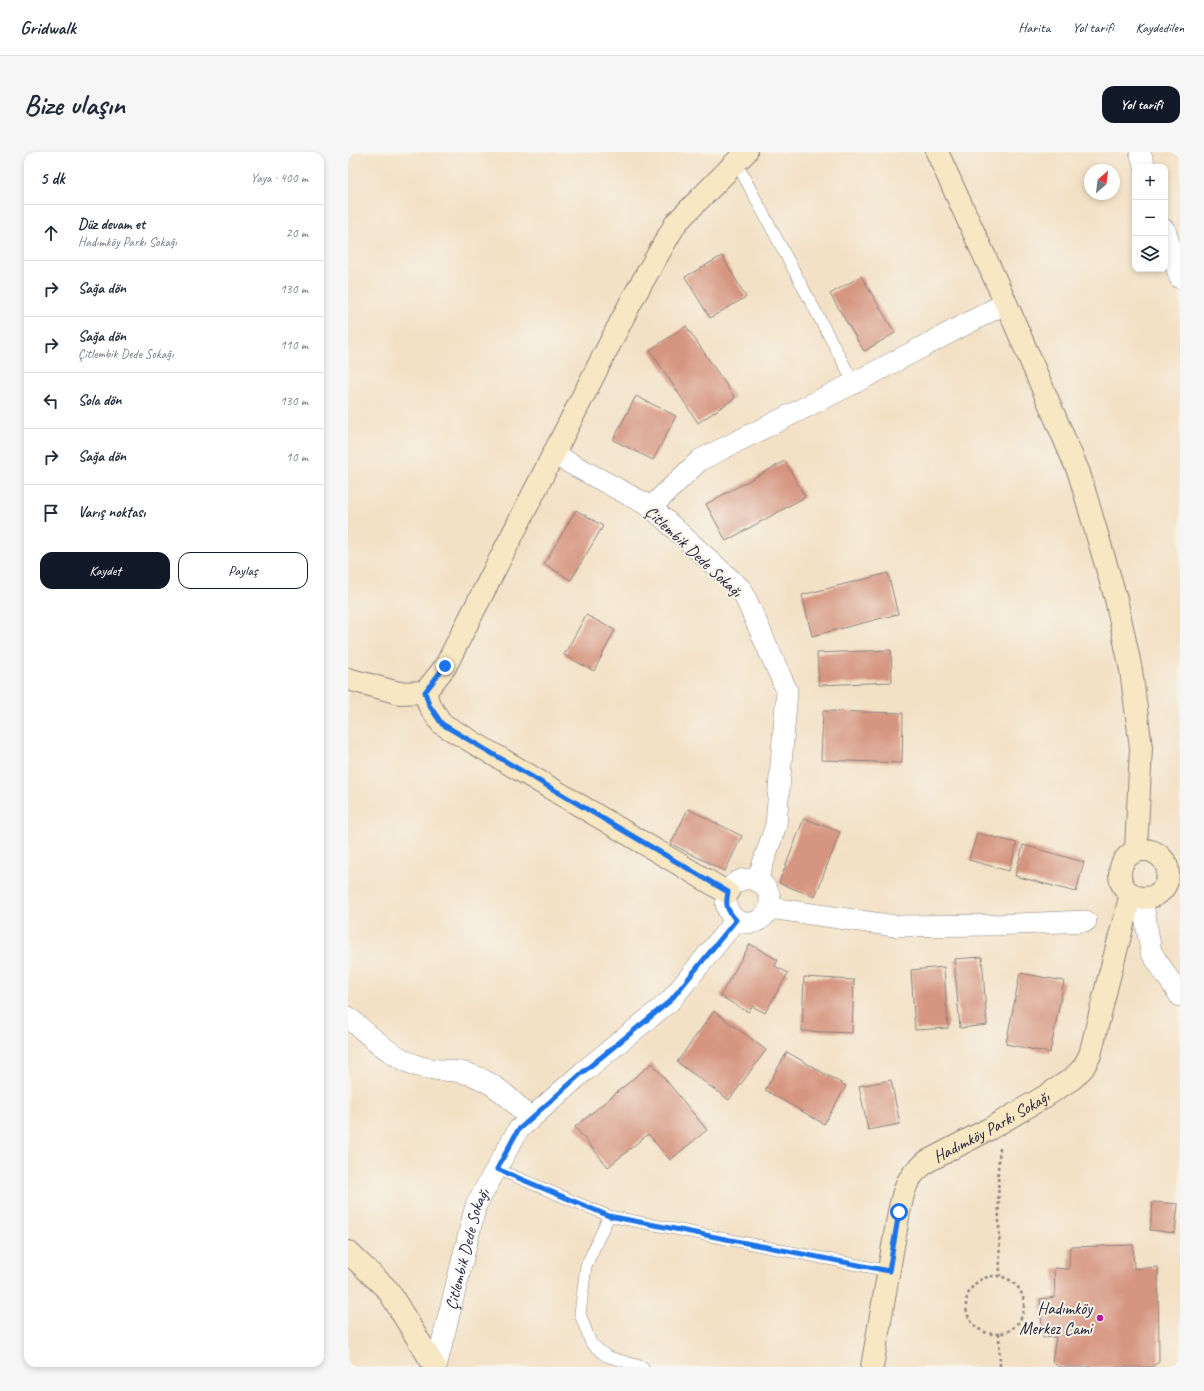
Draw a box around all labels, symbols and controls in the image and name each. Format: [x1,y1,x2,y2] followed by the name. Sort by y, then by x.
[20,16,76,40] text: Gridwalk
[1018,19,1050,36] text: Harita
[1072,19,1114,36] text: Yol tarifi
[1136,19,1184,36] text: Kaydedilen
[1102,86,1180,123] button: Yol tarifi
[24,87,125,122] text: Bize ulaşın
[1084,164,1120,200] north arrow
[1132,164,1168,272] map controls
[1132,164,1168,200] button: +
[40,168,65,189] text: 5 dk
[251,170,308,186] text: Yaya · 400 m
[1132,200,1168,236] button: −
[78,215,145,234] text: Düz devam et
[40,222,62,244] icon: ahead
[286,225,308,241] text: 20 m
[78,234,177,250] text: Hadımköy Parkı Sokağı
[1132,236,1168,272] button: layers
[40,278,62,300] icon: right
[78,279,126,298] text: Sağa dön
[280,281,308,297] text: 130 m
[78,327,126,346] text: Sağa dön
[40,334,62,356] icon: right
[280,337,308,353] text: 110 m
[78,346,173,362] text: Çitlembik Dede Sokağı
[40,390,62,412] icon: left
[78,391,121,410] text: Sola dön
[280,393,308,409] text: 130 m
[40,446,62,468] icon: right
[78,447,126,466] text: Sağa dön
[286,449,308,465] text: 10 m
[640,501,747,603] street label: Çitlembik Dede Sokağı
[40,502,62,524] icon: arrive
[78,503,145,522] text: Varış noktası
[40,552,170,589] button: Kaydet
[178,552,308,589] button: Paylaş
[436,657,454,675] route end
[930,1086,1054,1167] street label: Hadımköy Parkı Sokağı
[441,1184,495,1312] street label: Çitlembik Dede Sokağı
[890,1203,908,1221] route start
[1019,1298,1094,1339] place label: Hadımköy Merkez Cami
[1095,1313,1105,1323] marker: Hadımköy Merkez Cami

